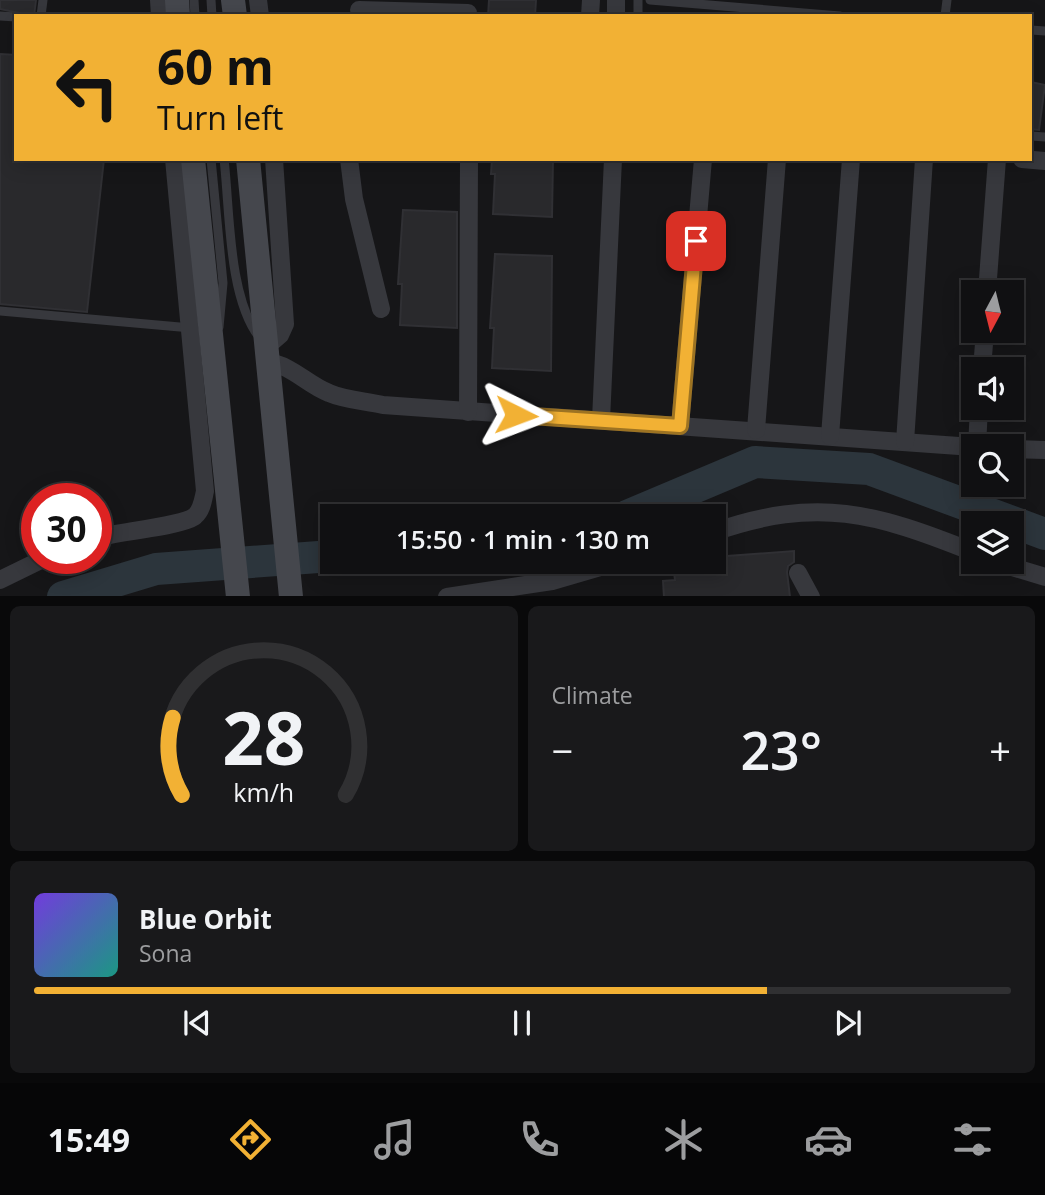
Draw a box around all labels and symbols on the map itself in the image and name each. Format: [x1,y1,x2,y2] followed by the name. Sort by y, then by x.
[666,211,726,271] pin
[961,280,1024,343] north arrow
[479,378,553,452] position arrow
[21,483,112,574] speed limit sign: 30

